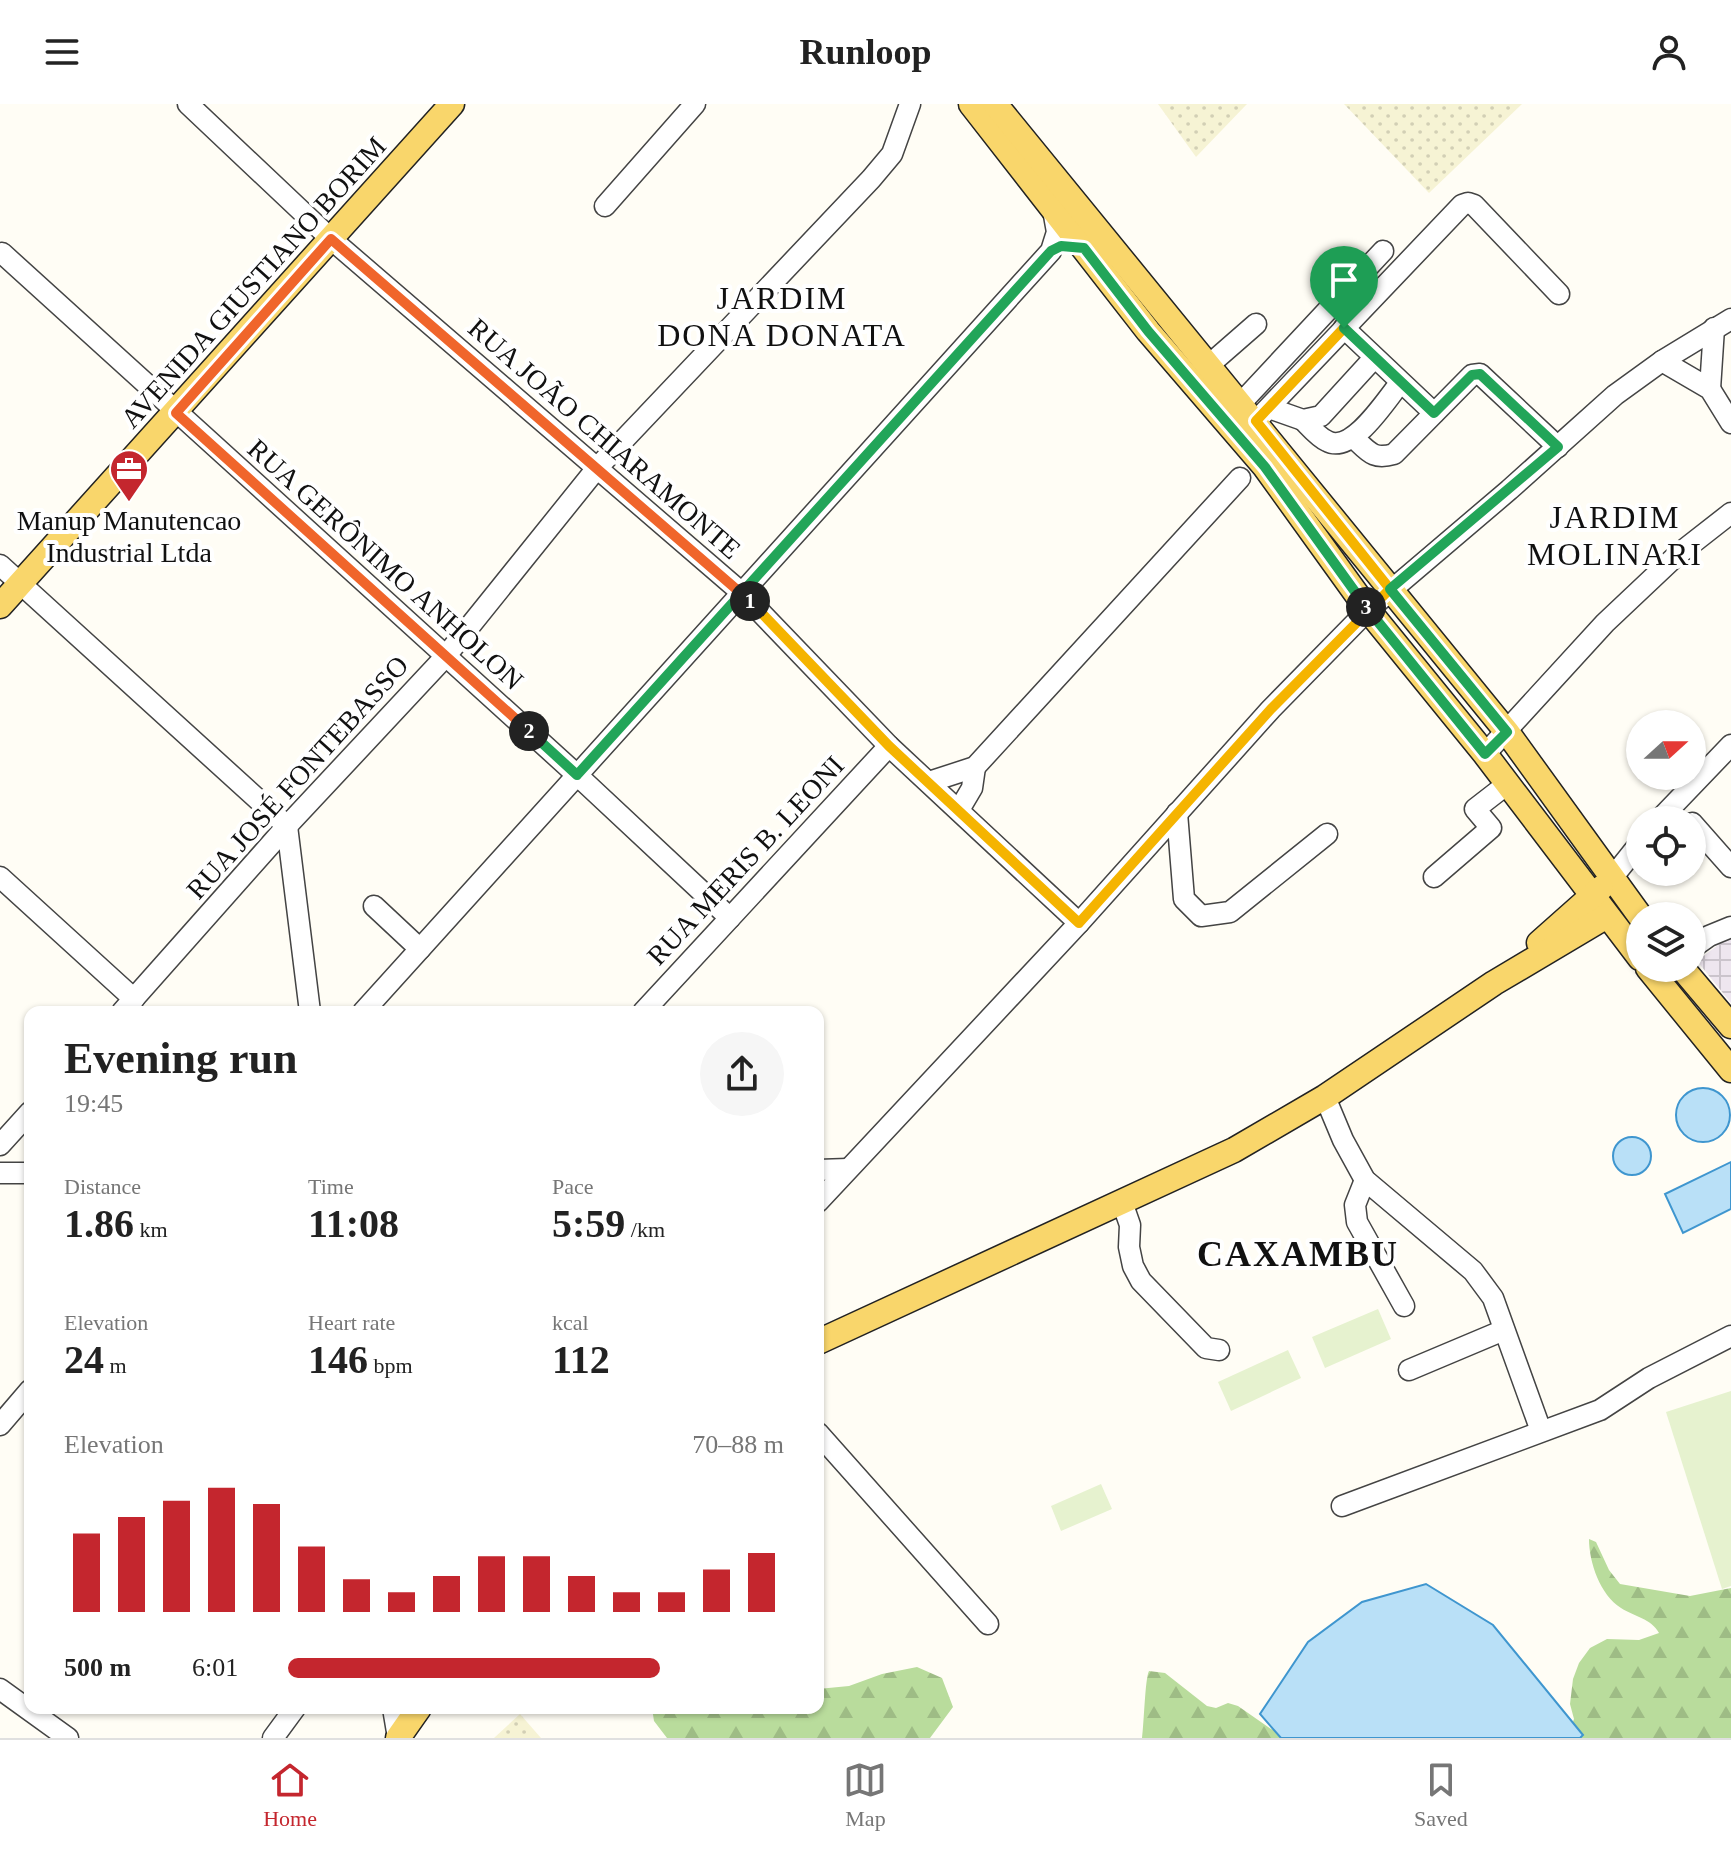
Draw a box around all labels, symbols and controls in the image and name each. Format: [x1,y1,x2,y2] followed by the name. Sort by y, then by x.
[40,30,84,74] icon: menu
[1647,30,1691,74] icon: person
[799,32,932,72] text: Runloop
[115,130,392,434] street label: AVENIDA GIUSTIANO BORIM
[1310,246,1378,328] pin
[1322,258,1366,302] icon: arrive
[657,280,907,353] district label: JARDIM DONA DONATA
[462,312,747,565] street label: RUA JOÃO CHIARAMONTE
[242,433,530,696] street label: RUA GERÔNIMO ANHOLON
[108,448,150,503] office icon: Manup Manutencao Industrial Ltda
[1527,499,1703,572] district label: JARDIM MOLINARI
[17,505,241,568] place label: Manup Manutencao Industrial Ltda
[730,581,770,621] pin: 1
[1346,587,1386,627] pin: 3
[745,588,756,613] text: 1
[1361,594,1372,619] text: 3
[180,650,415,905] street label: RUA JOSÉ FONTEBASSO
[1626,710,1706,790] north arrow
[1626,710,1706,982] map controls
[509,711,549,751] pin: 2
[524,718,535,743] text: 2
[641,750,850,971] street label: RUA MERIS B. LEONI
[1626,806,1706,886] button: locate
[1626,902,1706,982] button: layers
[700,1032,784,1116] button: share
[64,1034,298,1083] text: Evening run
[64,1089,123,1118] text: 19:45
[64,1174,141,1199] text: Distance
[308,1174,354,1199] text: Time
[552,1174,594,1199] text: Pace
[64,1201,134,1246] text: 1.86
[308,1201,399,1246] text: 11:08
[552,1201,625,1246] text: 5:59
[134,1217,168,1242] text: km
[625,1217,665,1242] text: /km
[1197,1234,1399,1274] district label: CAXAMBU
[64,1310,148,1335] text: Elevation
[308,1310,395,1335] text: Heart rate
[552,1310,589,1335] text: kcal
[64,1337,104,1382] text: 24
[308,1337,368,1382] text: 146
[552,1337,610,1382] text: 112
[104,1353,127,1378] text: m
[368,1353,413,1378] text: bpm
[64,1430,164,1459] text: Elevation
[692,1430,784,1459] text: 70–88 m
[64,1653,131,1682] text: 500 m
[192,1653,238,1682] text: 6:01
[263,1758,317,1832] tab: Home
[843,1758,887,1832] tab: Map
[1414,1758,1468,1832] tab: Saved

